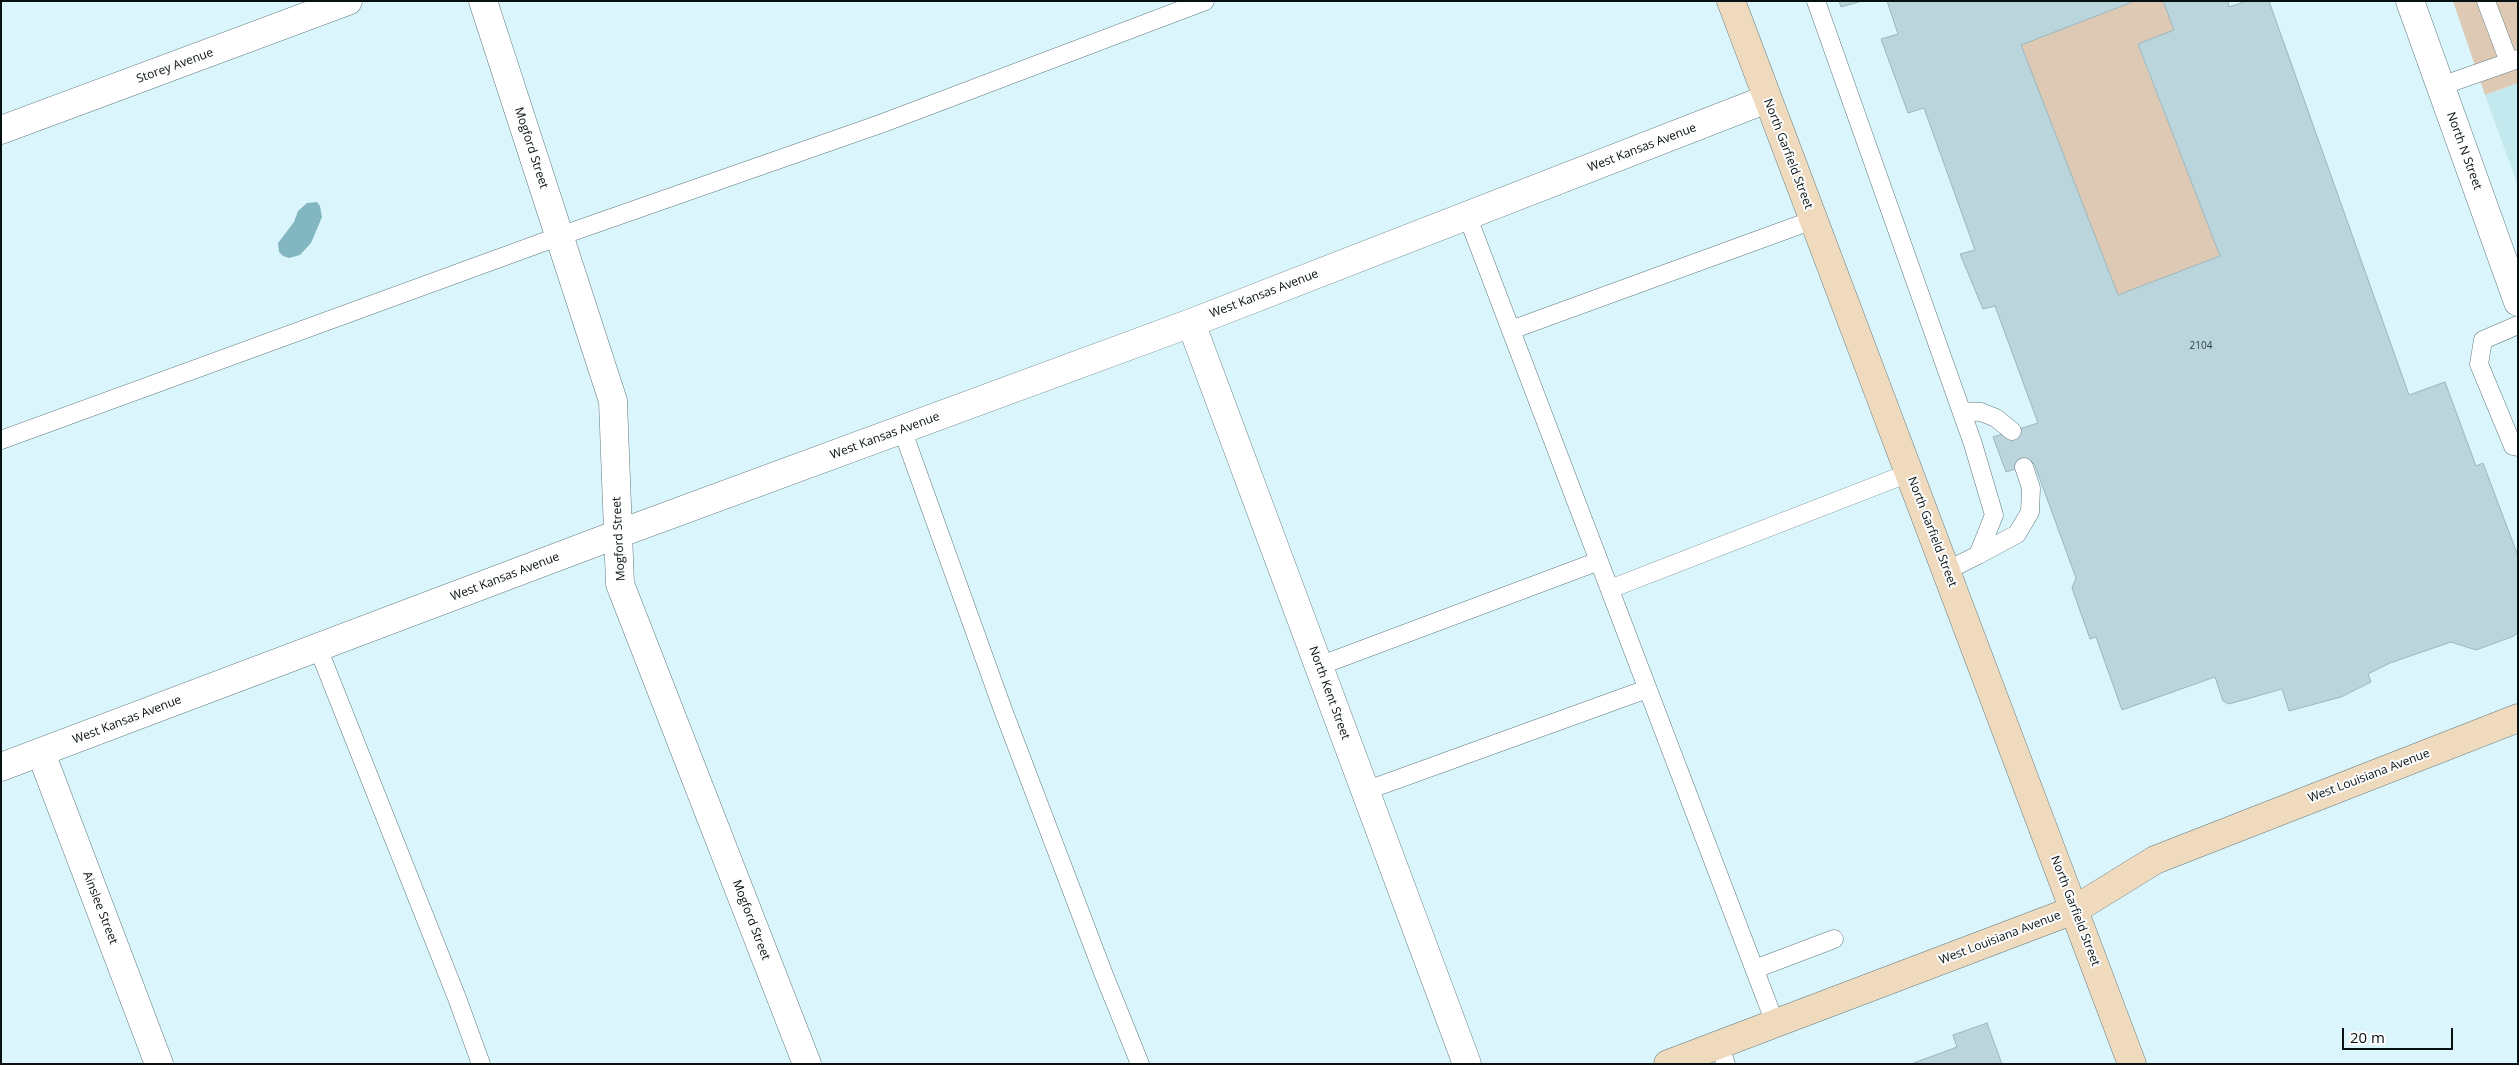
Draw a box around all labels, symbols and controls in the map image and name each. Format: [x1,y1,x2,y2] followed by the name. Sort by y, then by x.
[135,45,215,87] street label: Storey Avenue
[1760,97,1816,211] street label: North Garfield Street
[511,106,551,190] street label: Mogford Street
[2443,110,2485,192] street label: North N Street
[1586,121,1698,175] street label: West Kansas Avenue
[1208,267,1320,321] street label: West Kansas Avenue
[2190,340,2212,352] house number: 2104
[828,410,942,462] street label: West Kansas Avenue
[1904,475,1960,589] street label: North Garfield Street
[610,496,628,582] street label: Mogford Street
[449,550,561,604] street label: West Kansas Avenue
[1305,644,1353,742] street label: North Kent Street
[71,693,183,747] street label: West Kansas Avenue
[2306,746,2432,806] street label: West Louisiana Avenue
[2047,854,2103,968] street label: North Garfield Street
[80,870,120,946] street label: Ainslee Street
[729,878,773,962] street label: Mogford Street
[1937,908,2063,968] street label: West Louisiana Avenue
[2344,1018,2455,1050] scale bar
[2350,1027,2385,1047] text: 20 m

